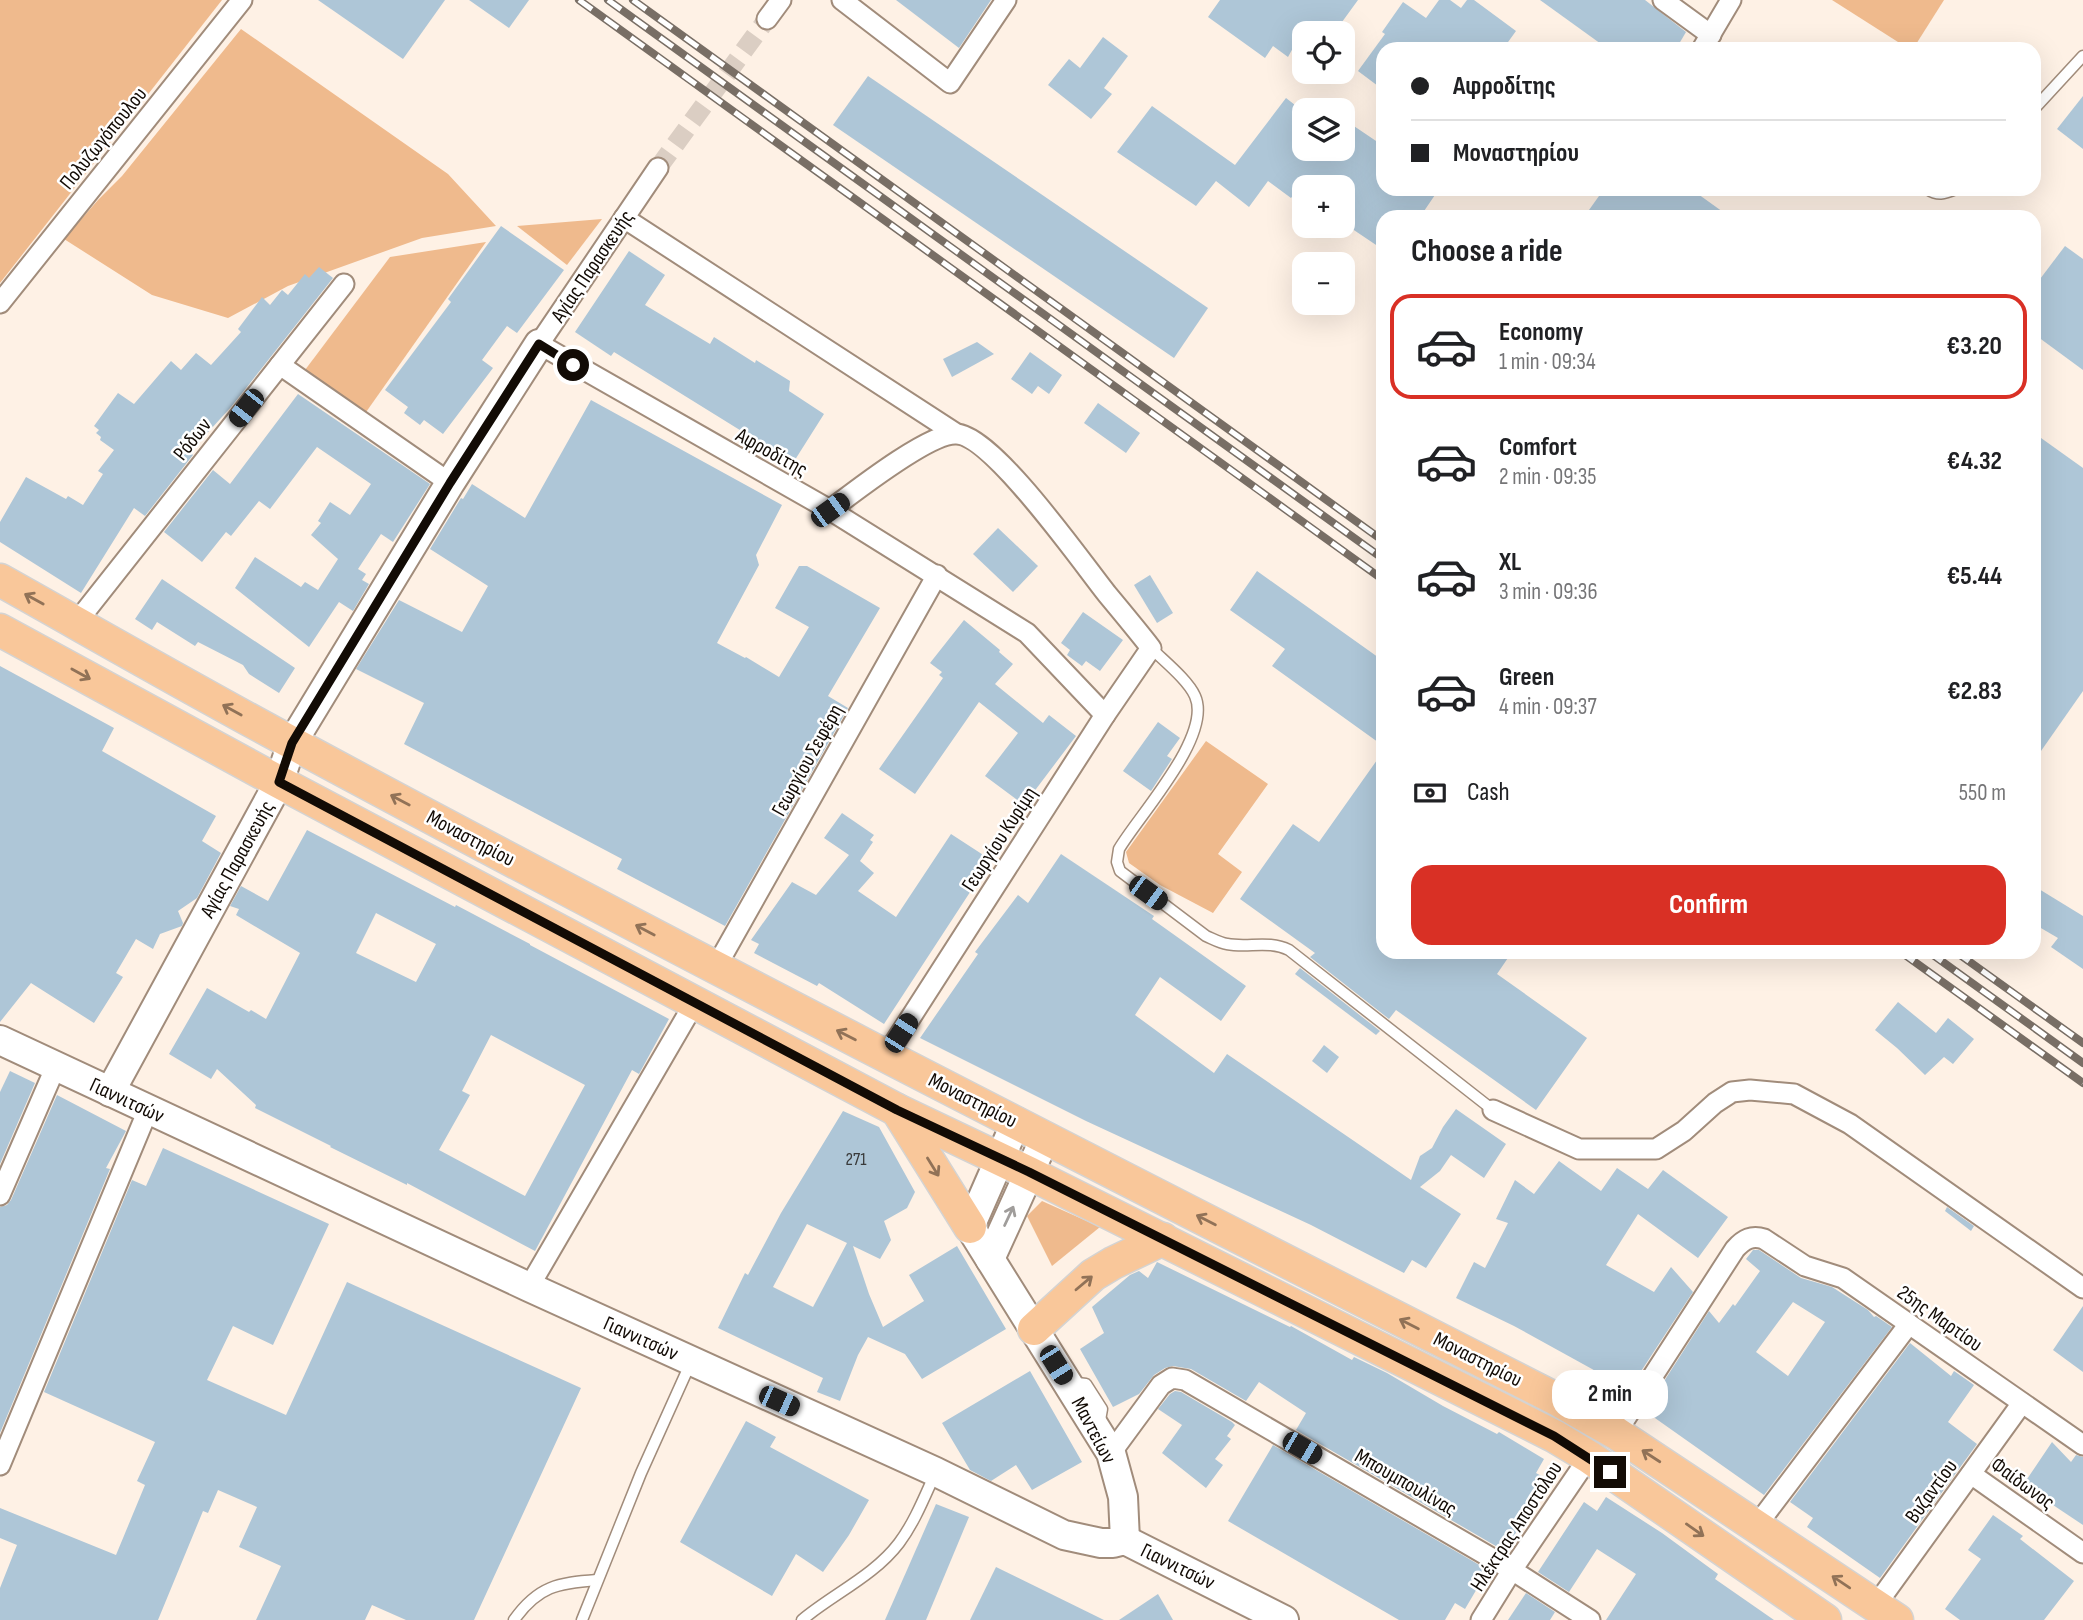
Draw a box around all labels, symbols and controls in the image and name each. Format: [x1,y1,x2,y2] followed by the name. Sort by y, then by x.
[1292,21,1355,315] map controls
[1292,21,1355,84] button: locate
[1453,71,1556,102] text: Αφροδίτης
[55,82,152,195] street label: Πολυζωγόπουλου
[1292,98,1355,161] button: layers
[1453,138,1579,169] text: Μοναστηρίου
[1292,175,1355,238] button: +
[545,205,639,328] street label: Αγίας Παρασκευής
[1411,232,1563,271] text: Choose a ride
[1292,252,1355,315] button: −
[1415,315,1478,378] icon: car
[1499,317,1583,348] text: Economy
[1946,331,2002,362] text: €3.20
[1499,348,1596,376] text: 1 min · 09:34
[557,349,589,381] route start
[225,385,268,431] car
[168,413,217,466] street label: Ρόδων
[731,422,812,482] street label: Αφροδίτης
[1415,430,1478,493] icon: car
[1499,432,1577,463] text: Comfort
[1947,446,2002,477] text: €4.32
[1499,463,1597,491] text: 2 min · 09:35
[807,489,854,531] car
[1415,545,1478,608] icon: car
[1499,547,1521,578] text: XL
[1947,561,2002,592] text: €5.44
[1499,578,1598,606] text: 3 min · 09:36
[24,592,44,606] one-way arrow
[1415,660,1478,723] icon: car
[1499,662,1554,693] text: Green
[71,667,91,681] one-way arrow
[1947,676,2002,707] text: €2.83
[1499,693,1597,721] text: 4 min · 09:37
[766,700,848,820] street label: Γεωργίου Σεφέρη
[223,703,243,717] one-way arrow
[1411,774,1449,812] icon: cash
[1467,777,1510,808] text: Cash
[1959,779,2006,807] text: 550 m
[956,782,1043,896] street label: Γεωργίου Κυρίμη
[390,793,411,807] one-way arrow
[195,796,280,923] street label: Αγίας Παρασκευής
[422,805,519,872] street label: Μοναστηρίου
[1411,865,2006,945] button: Confirm
[1125,872,1172,914] car
[635,922,656,936] one-way arrow
[881,1010,922,1056] car
[837,1028,857,1042] one-way arrow
[924,1067,1021,1133] street label: Μοναστηρίου
[86,1072,168,1129] street label: Γιαννιτσών
[845,1149,867,1170] house number: 271
[927,1157,941,1177] one-way arrow
[1003,1205,1016,1227] one-way arrow
[1196,1213,1217,1226] one-way arrow
[1075,1275,1093,1291] one-way arrow
[1892,1280,1987,1357] street label: 25ης Μαρτίου
[600,1311,682,1366] street label: Γιαννιτσών
[1399,1316,1420,1330] one-way arrow
[1429,1326,1526,1392] street label: Μοναστηρίου
[1036,1342,1077,1388] car
[1552,1370,1668,1420] callout: 2 min
[1588,1380,1632,1408] text: 2 min
[756,1383,803,1419] car
[1066,1393,1121,1468] street label: Μαντείων
[1279,1428,1326,1468] car
[1350,1443,1461,1522] street label: Μπουμπουλίνας
[1642,1449,1662,1463] one-way arrow
[1986,1452,2060,1515] street label: Φαίδωνος
[1900,1455,1963,1528] street label: Βυζαντίου
[1594,1456,1626,1488] route end
[1465,1457,1568,1596] street label: Ηλέκτρας Αποστόλου
[1685,1523,1704,1537] one-way arrow
[1137,1538,1219,1595] street label: Γιαννιτσών
[1832,1575,1851,1589] one-way arrow

